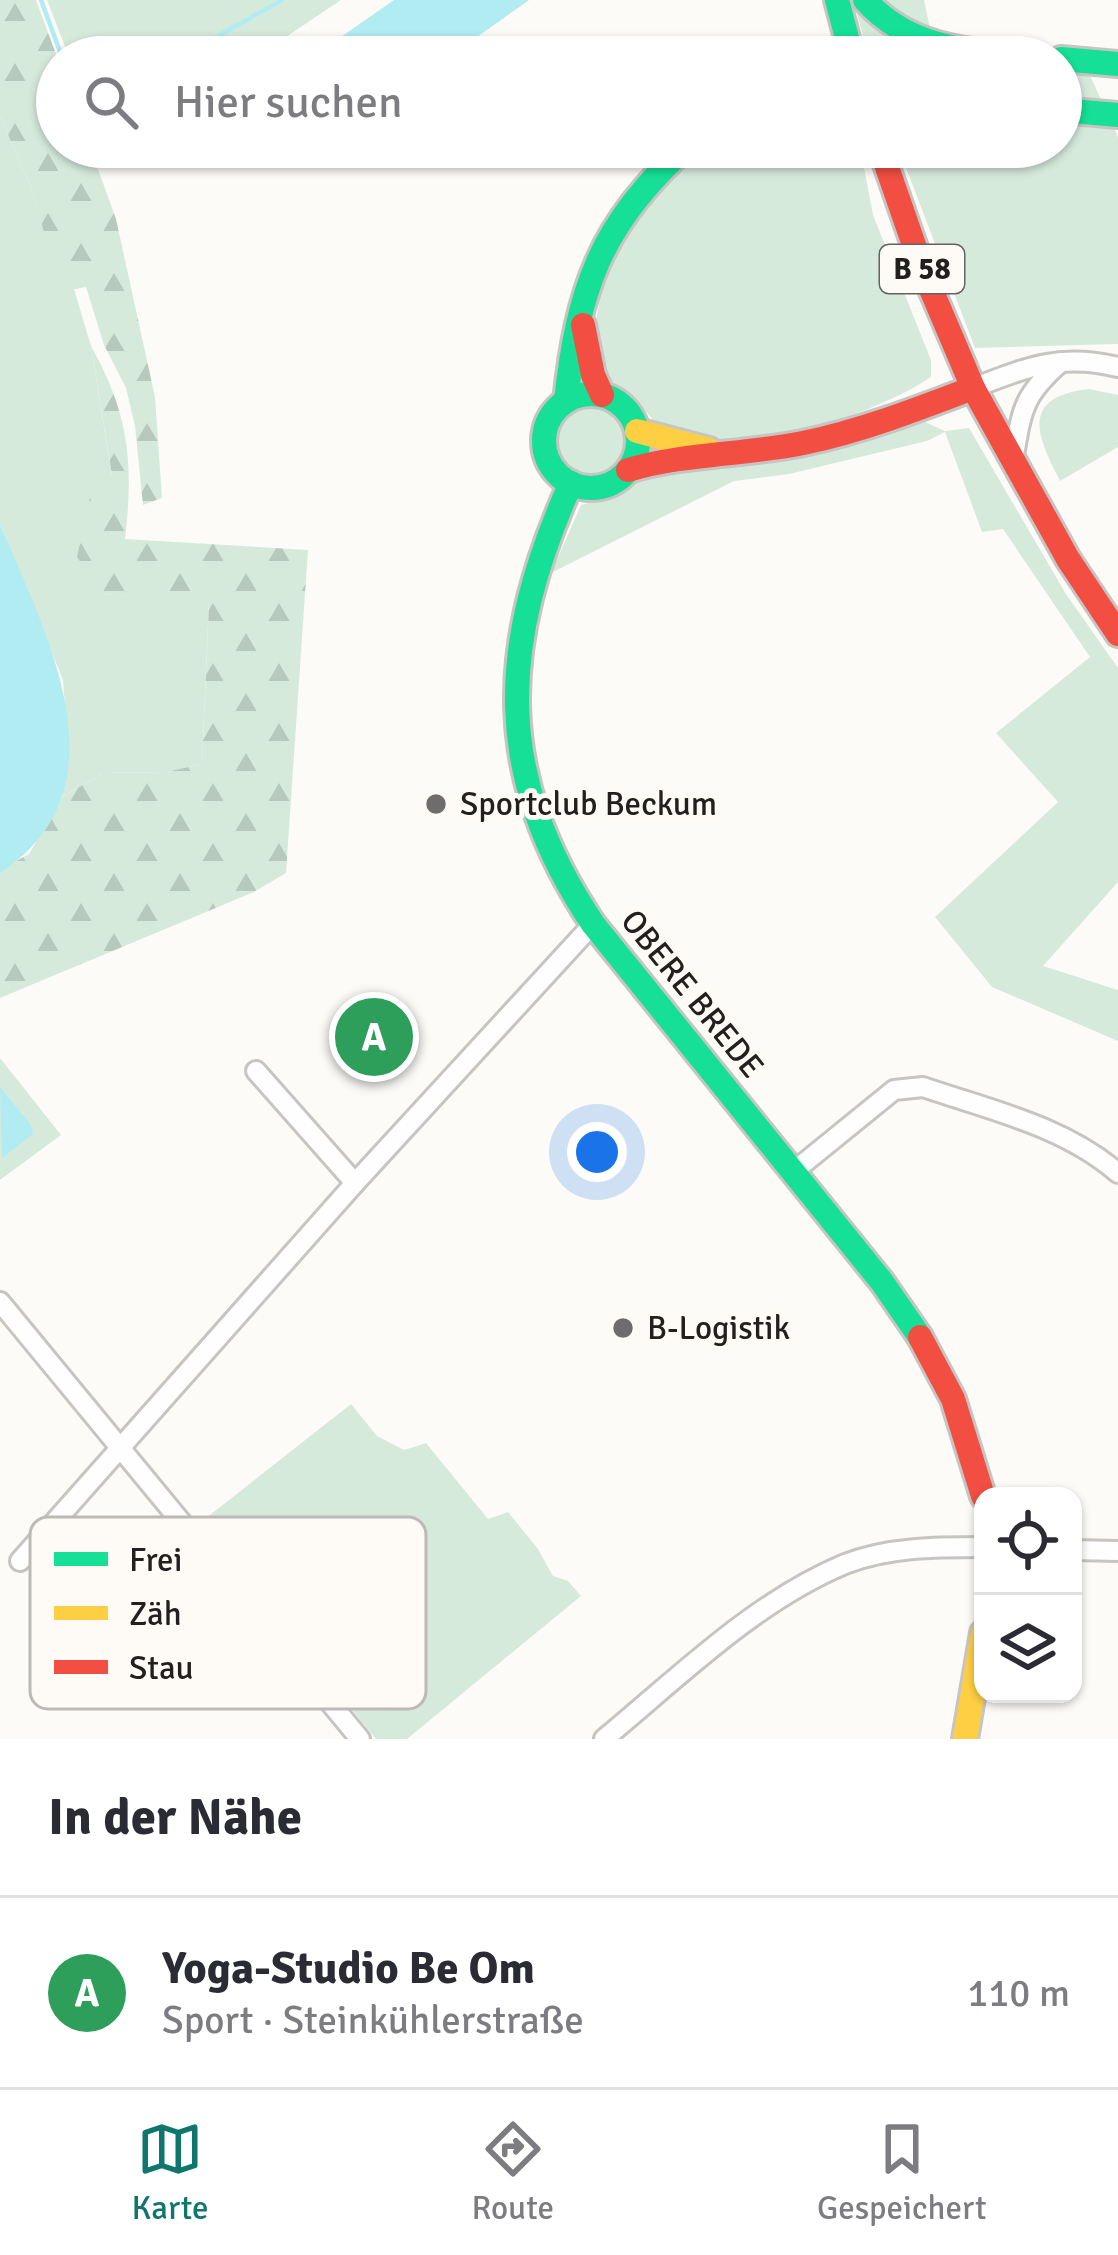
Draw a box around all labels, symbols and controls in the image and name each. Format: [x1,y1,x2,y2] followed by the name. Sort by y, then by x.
[36,36,1082,168] search box
[78,69,144,135] icon: search
[174,75,403,130] text: Hier suchen
[880,245,964,293] road number: B 58
[460,784,717,825] place label: Sportclub Beckum
[423,791,449,817] marker: Sportclub Beckum
[612,902,772,1086] street label: OBERE BREDE
[335,992,413,1082] pin: A
[567,1122,627,1182] your location
[647,1308,790,1349] place label: B-Logistik
[610,1315,636,1341] marker: B-Logistik
[974,1487,1082,1703] map controls
[974,1487,1082,1595] button: locate
[30,1517,426,1709] legend
[129,1540,182,1581] text: Frei
[129,1594,182,1635] text: Zäh
[974,1595,1082,1703] button: layers
[129,1648,194,1689] text: Stau
[48,1786,302,1849] text: In der Nähe
[162,1941,535,1996] text: Yoga-Studio Be Om
[75,1969,99,2017] text: A
[967,1969,1070,2017] text: 110 m
[162,1996,584,2044] text: Sport · Steinkühlerstraße
[132,2116,209,2229] tab: Karte
[472,2116,554,2229] tab: Route
[817,2116,986,2229] tab: Gespeichert

